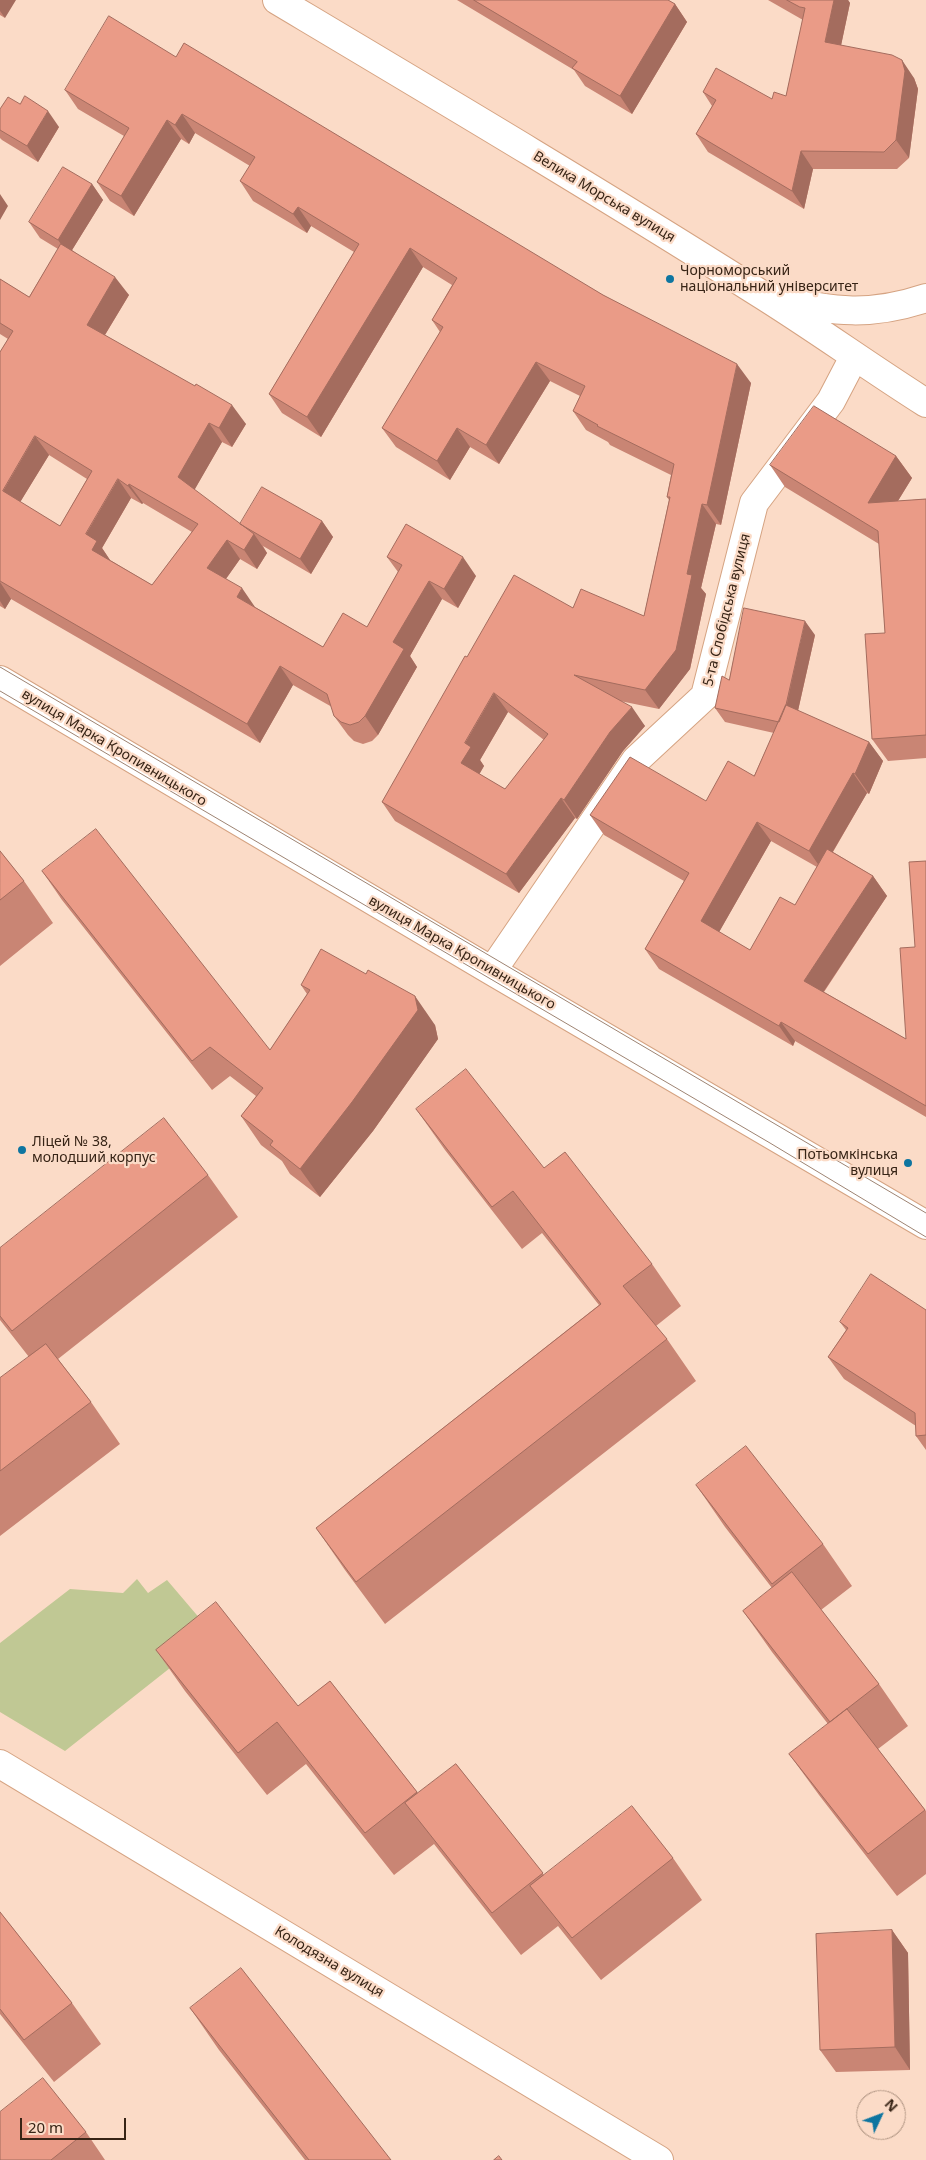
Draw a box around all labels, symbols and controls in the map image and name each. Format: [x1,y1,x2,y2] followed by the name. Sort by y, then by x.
[530,148,678,246] street label: Велика Морська вулиця
[680,263,858,296] place label: Чорноморський національний університет
[664,273,676,285] marker: Чорноморський національний університет
[700,532,754,688] street label: 5-та Слобідська вулиця
[18,686,210,810] street label: вулиця Марка Кропивницького
[366,893,558,1013] street label: вулиця Марка Кропивницького
[32,1134,156,1166] place label: Ліцей № 38, молодший корпус
[16,1144,28,1156] marker: Ліцей № 38, молодший корпус
[797,1147,898,1180] place label: Потьомкінська вулиця
[902,1157,914,1169] marker: Потьомкінська вулиця
[271,1923,387,2001] street label: Колодязна вулиця
[856,2090,906,2140] north arrow
[881,2094,902,2116] text: N
[22,2108,129,2140] scale bar
[28,2117,63,2137] text: 20 m

